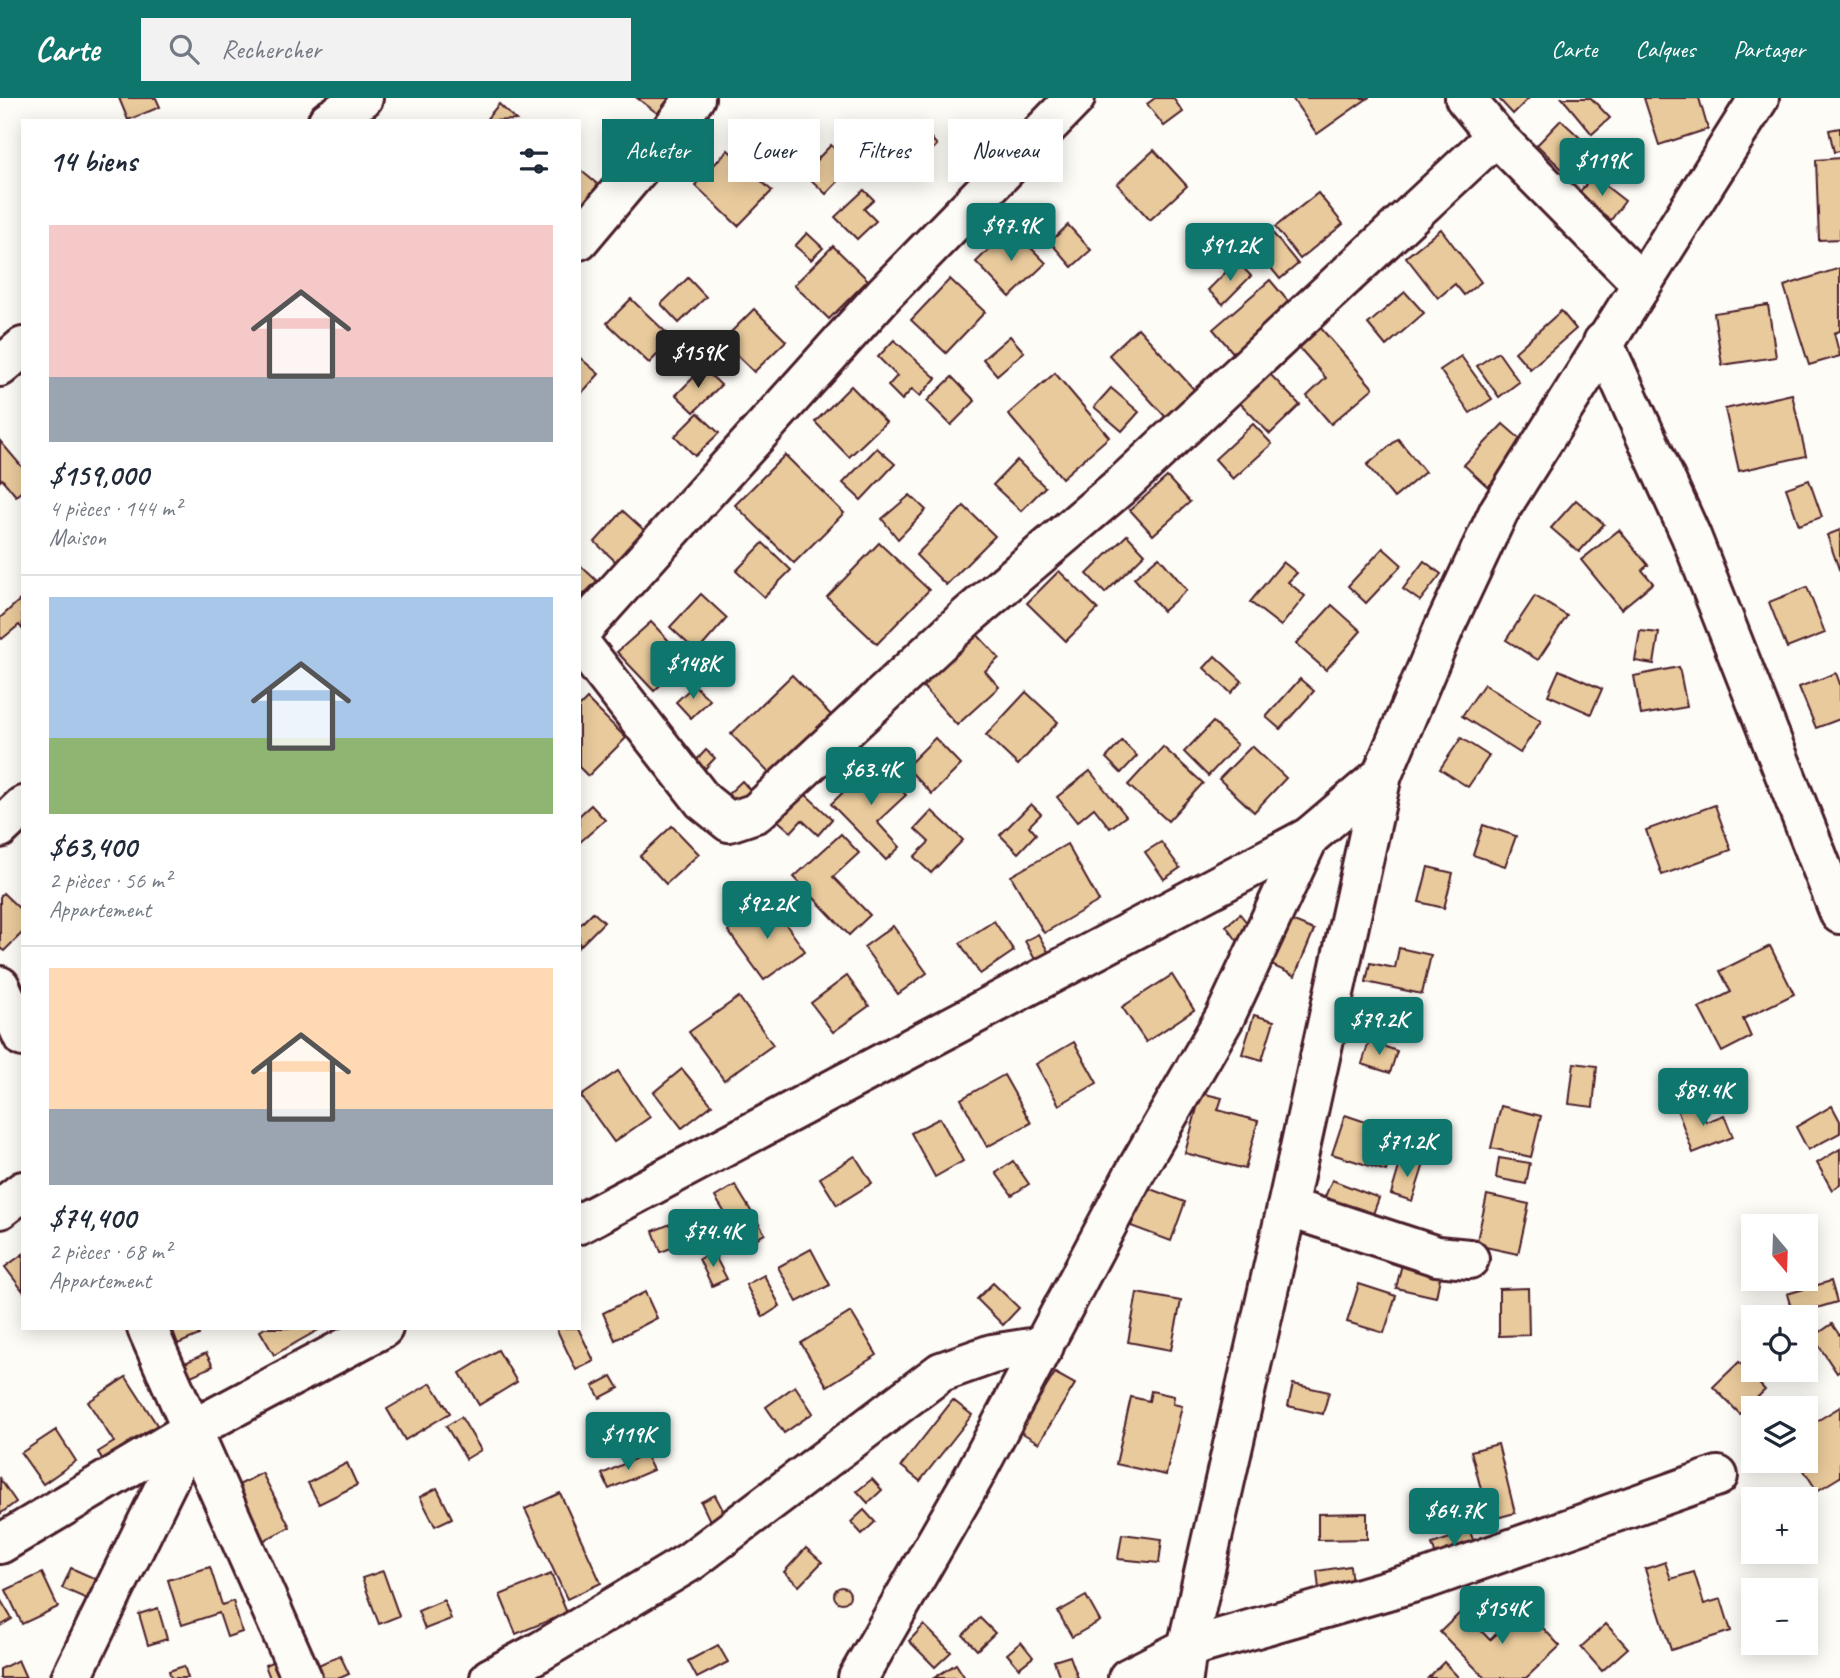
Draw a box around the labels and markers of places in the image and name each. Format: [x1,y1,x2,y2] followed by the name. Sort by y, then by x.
[1553,139,1651,198] pin: $119K
[954,204,1068,263] pin: $97.9K
[1173,223,1287,283] pin: $91.2K
[649,330,747,390] pin: $159K
[644,642,742,701] pin: $148K
[814,748,928,807] pin: $63.4K
[710,882,824,941] pin: $92.2K
[1322,998,1436,1057] pin: $79.2K
[1646,1068,1760,1128] pin: $84.4K
[1350,1119,1464,1179] pin: $71.2K
[656,1210,770,1269] pin: $74.4K
[579,1412,677,1472] pin: $119K
[1397,1488,1511,1548] pin: $64.7K
[1453,1586,1551,1646] pin: $154K

